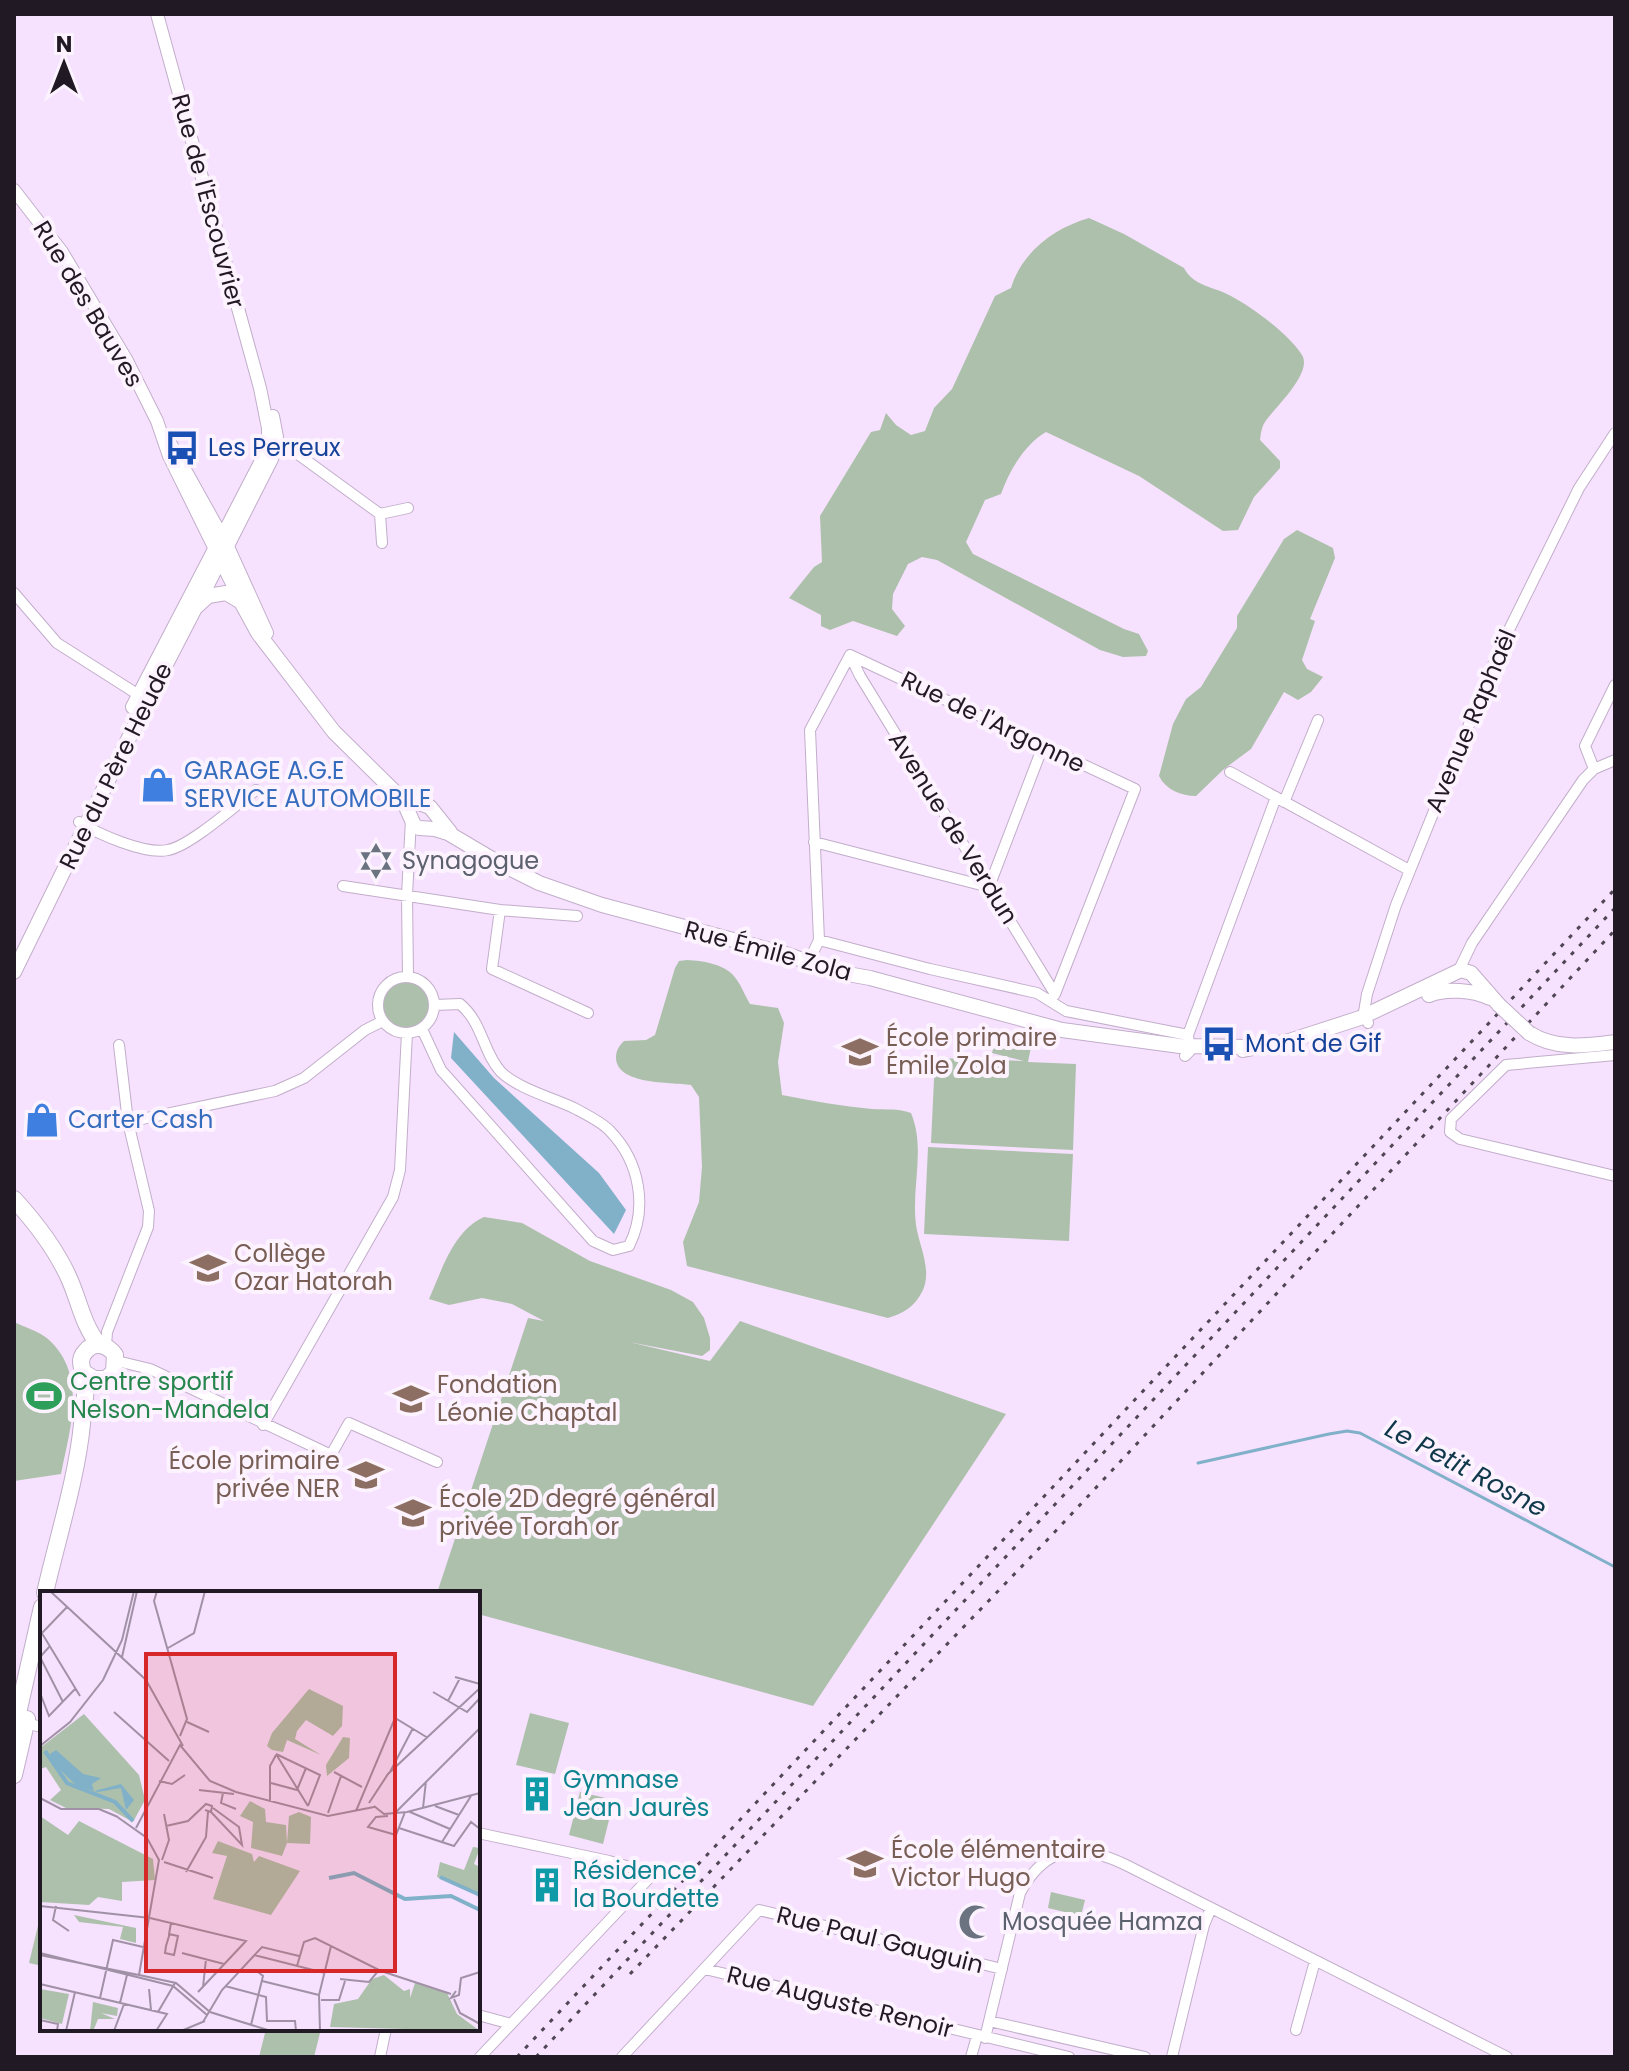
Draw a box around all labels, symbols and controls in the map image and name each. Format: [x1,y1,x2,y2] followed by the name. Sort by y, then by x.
[24,24,104,104] north arrow
[56,29,72,60] text: N
[164,90,253,312] street label: Rue de l'Escouvrier
[26,214,151,393] street label: Rue des Bauves
[163,429,201,467] bus stop icon: Les Perreux
[208,431,341,464] place label: Les Perreux
[1417,624,1524,817] street label: Avenue Raphaël
[51,657,180,875] street label: Rue du Père Heude
[896,663,1091,780] street label: Rue de l'Argonne
[881,725,1026,930] street label: Avenue de Verdun
[184,754,431,815] place label: GARAGE A.G.E SERVICE AUTOMOBILE
[139,766,177,804] shop icon: GARAGE A.G.E SERVICE AUTOMOBILE
[357,842,395,880] synagogue icon: Synagogue
[402,844,539,877] place label: Synagogue
[681,912,855,989] street label: Rue Émile Zola
[886,1021,1057,1082] place label: École primaire Émile Zola
[1200,1025,1238,1063] bus stop icon: Mont de Gif
[1245,1027,1382,1060] place label: Mont de Gif
[841,1033,879,1071] school or university icon: École primaire Émile Zola
[23,1101,61,1139] shop icon: Carter Cash
[68,1103,213,1136] place label: Carter Cash
[234,1237,393,1298] place label: Collège Ozar Hatorah
[189,1249,227,1287] school or university icon: Collège Ozar Hatorah
[70,1365,270,1426] place label: Centre sportif Nelson-Mandela
[437,1368,617,1429] place label: Fondation Léonie Chaptal
[25,1377,63,1415] sports icon: Centre sportif Nelson-Mandela
[392,1380,430,1418] school or university icon: Fondation Léonie Chaptal
[1379,1410,1553,1526] water label: Le Petit Rosne
[169,1444,340,1505] place label: École primaire privée NER
[347,1456,385,1494] school or university icon: École primaire privée NER
[439,1482,716,1543] place label: École 2D degré général privée Torah or
[394,1494,432,1532] school or university icon: École 2D degré général privée Torah or
[40,1591,480,2031] inset map
[563,1763,709,1824] place label: Gymnase Jean Jaurès
[518,1775,556,1813] building icon: Gymnase Jean Jaurès
[891,1833,1106,1894] place label: École élémentaire Victor Hugo
[846,1845,884,1883] school or university icon: École élémentaire Victor Hugo
[573,1854,719,1915] place label: Résidence la Bourdette
[528,1866,566,1904] building icon: Résidence la Bourdette
[773,1898,987,1981] street label: Rue Paul Gauguin
[957,1903,995,1941] mosque icon: Mosquée Hamza
[1002,1905,1203,1938] place label: Mosquée Hamza
[724,1957,957,2046] street label: Rue Auguste Renoir

